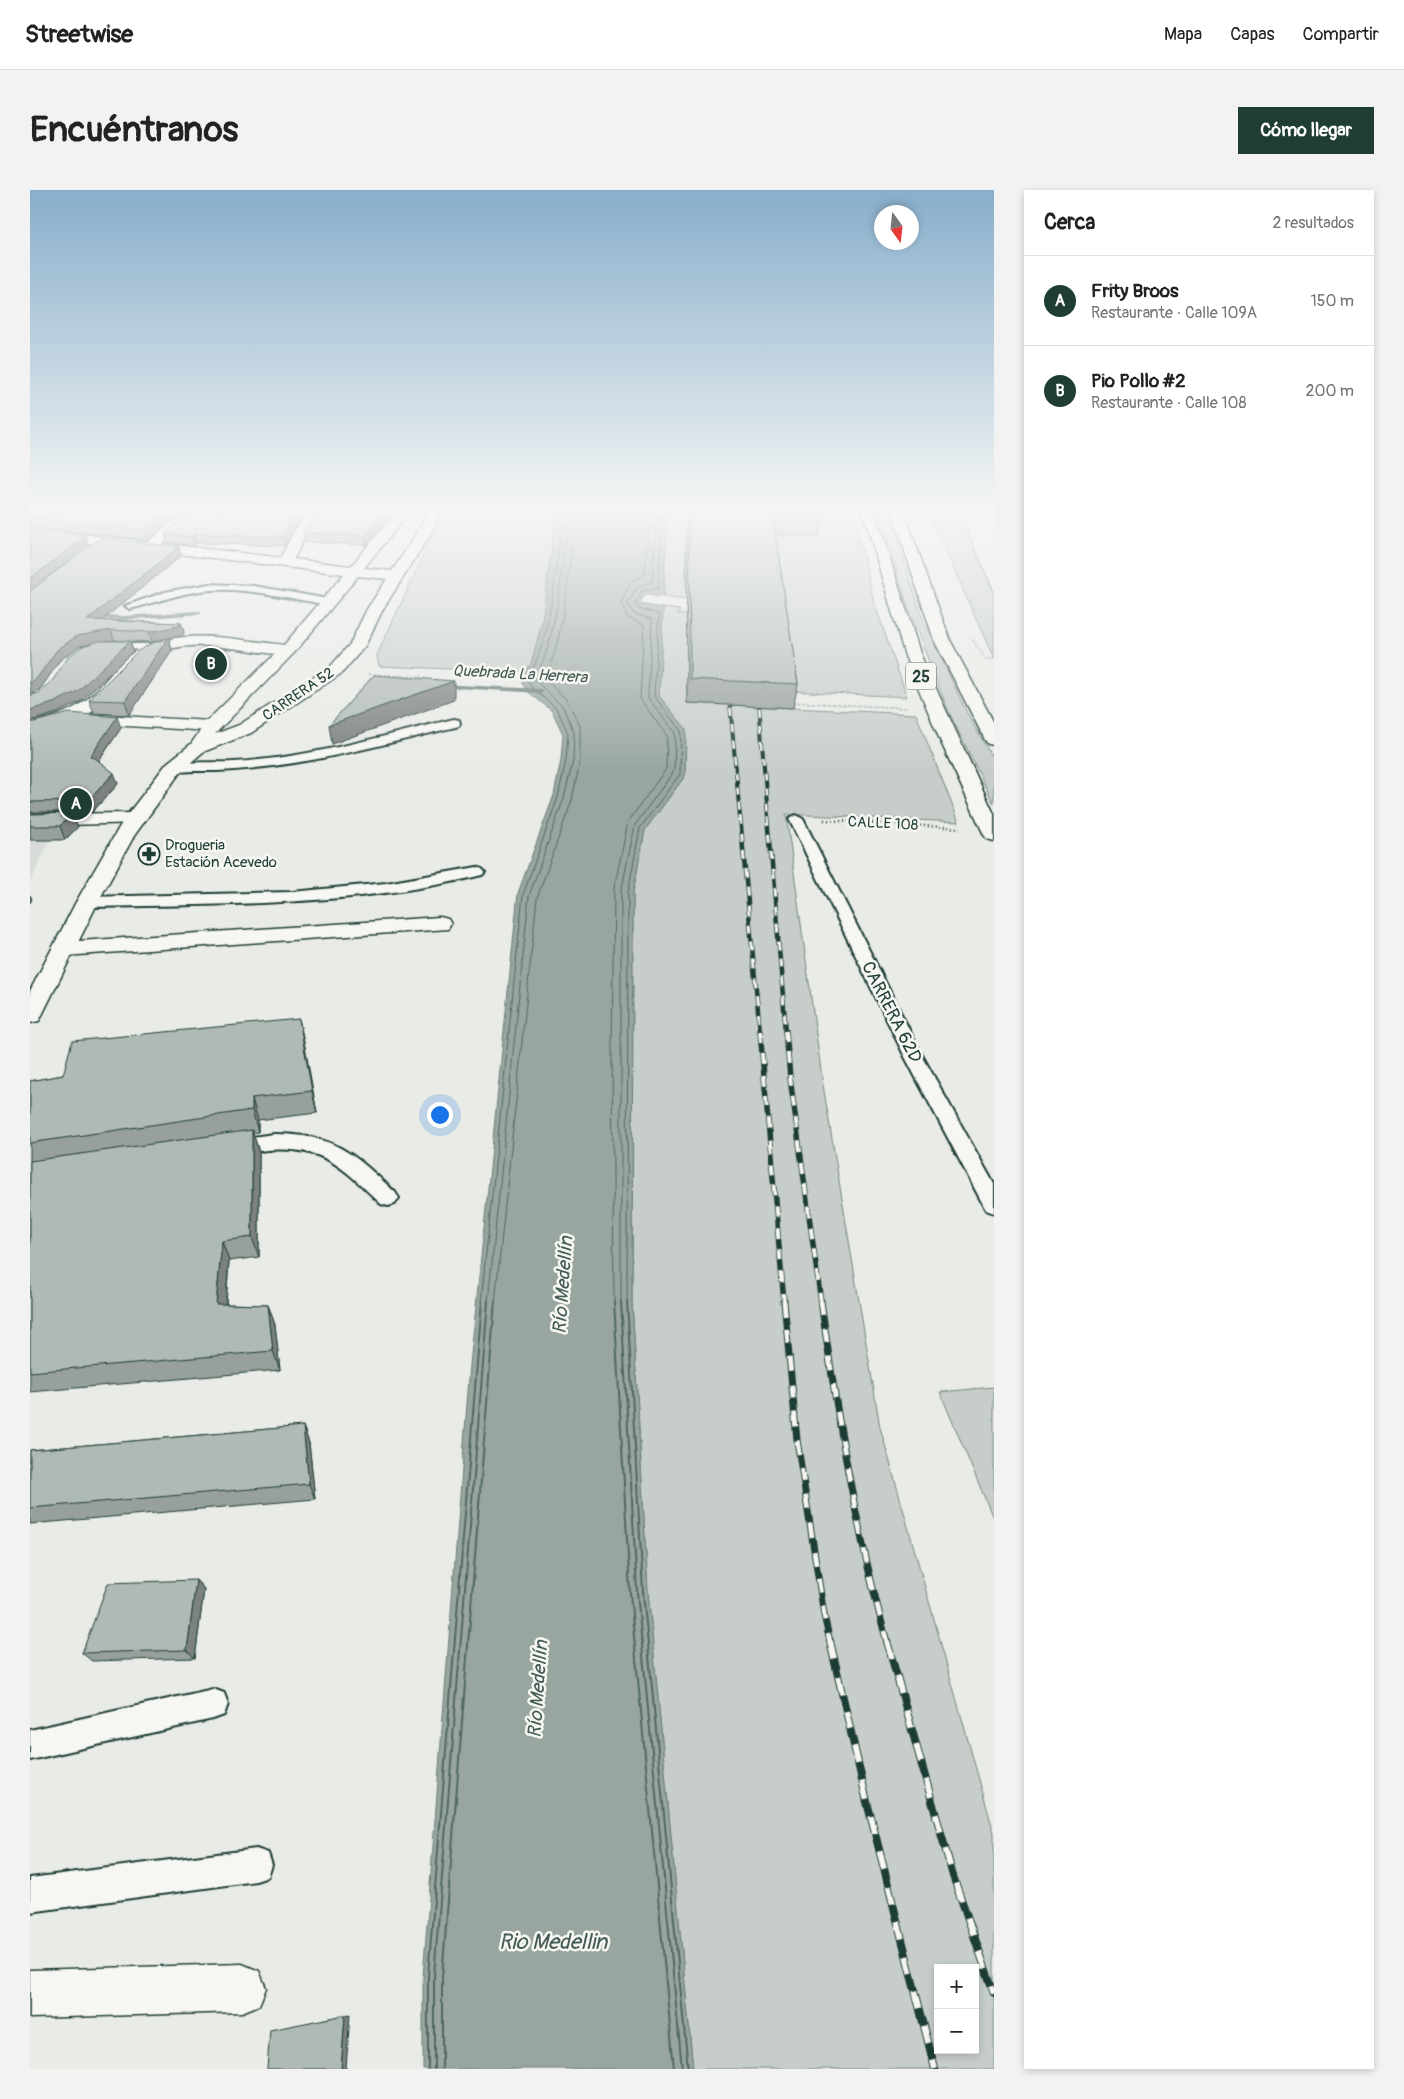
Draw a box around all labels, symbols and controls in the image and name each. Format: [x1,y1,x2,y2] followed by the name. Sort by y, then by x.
[25,20,133,49] text: Streetwise
[1164,23,1202,46] text: Mapa
[1230,23,1275,46] text: Capas
[1303,23,1379,46] text: Compartir
[1238,107,1374,154] button: Cómo llegar
[30,108,238,152] text: Encuéntranos
[874,205,919,250] north arrow
[1044,209,1095,236] text: Cerca
[1272,213,1354,233] text: 2 resultados
[1091,279,1179,303] text: Frity Broos
[1055,291,1065,311] text: A
[1310,291,1354,311] text: 150 m
[1091,303,1257,323] text: Restaurante · Calle 109A
[1091,369,1186,393] text: Pio Pollo #2
[1055,381,1065,401] text: B
[1306,381,1354,401] text: 200 m
[1091,393,1246,413] text: Restaurante · Calle 108
[195,645,227,683] pin: B
[452,660,589,688] water label: Quebrada La Herrera
[906,662,936,690] road number: 25
[259,664,338,725] street label: CARRERA 52
[60,785,92,823] pin: A
[847,812,919,835] street label: CALLE 108
[165,836,277,872] place label: Drogueria Estación Acevedo
[137,842,161,866] pharmacy icon: Drogueria Estación Acevedo
[856,958,927,1067] street label: CARRERA 62D
[427,1102,453,1128] your location
[548,1234,578,1335] water label: Río Medellín
[523,1638,553,1739] water label: Río Medellín
[499,1928,609,1956] water label: Rio Medellin
[934,1964,979,2054] map controls
[934,1964,979,2009] button: +
[934,2009,979,2054] button: −

